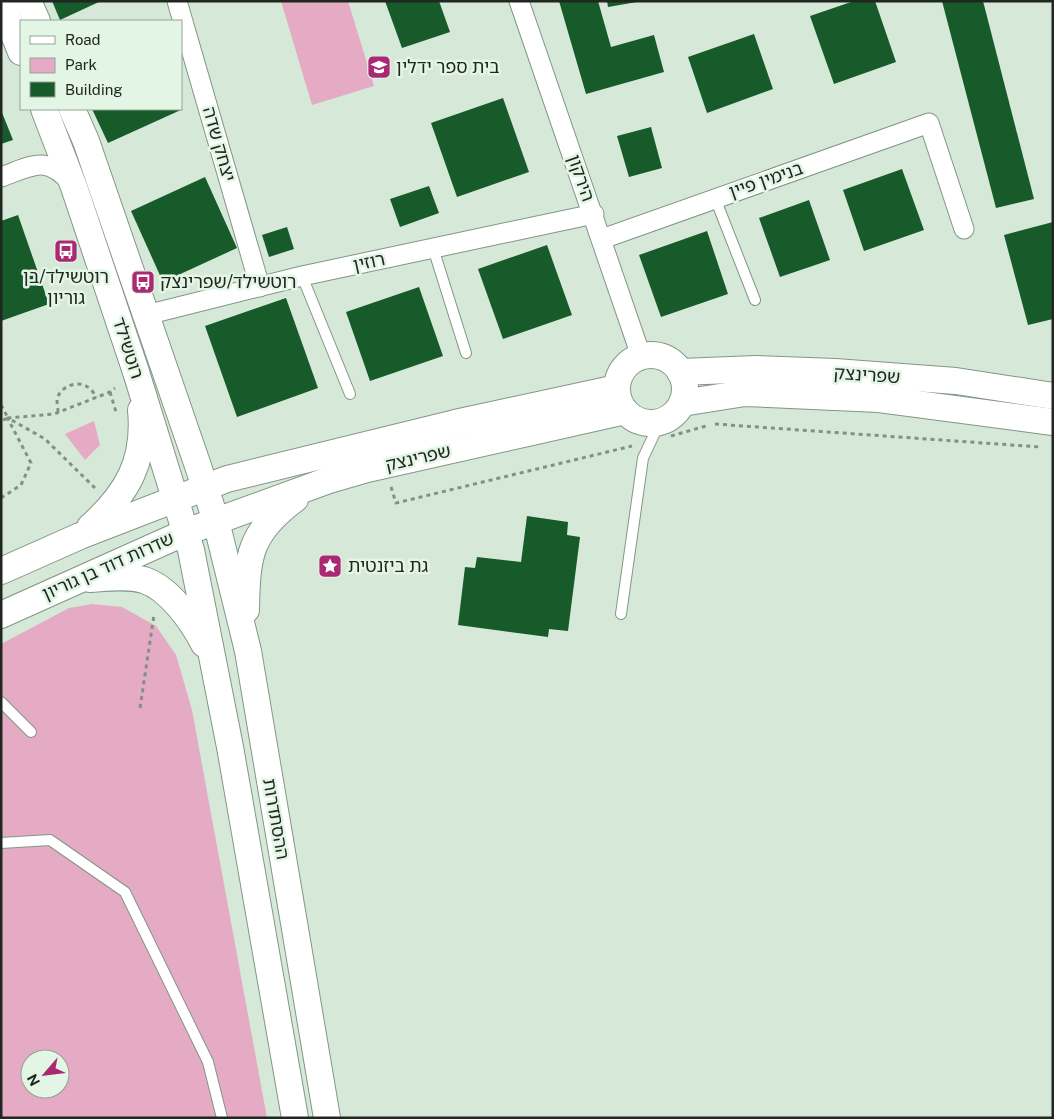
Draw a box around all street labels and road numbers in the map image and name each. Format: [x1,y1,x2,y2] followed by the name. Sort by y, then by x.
[199,104,240,184] street label: יצחק שדה
[564,152,599,204] street label: הירקון
[726,157,806,202] street label: בנימין פיין
[351,248,387,275] street label: רוזין
[109,314,148,381] street label: רוטשילד
[833,362,901,387] street label: שפרינצק
[383,440,453,475] street label: שפרינצק
[39,527,177,604] street label: שדרות דוד בן גוריון
[259,777,294,861] street label: ההסתדרות

